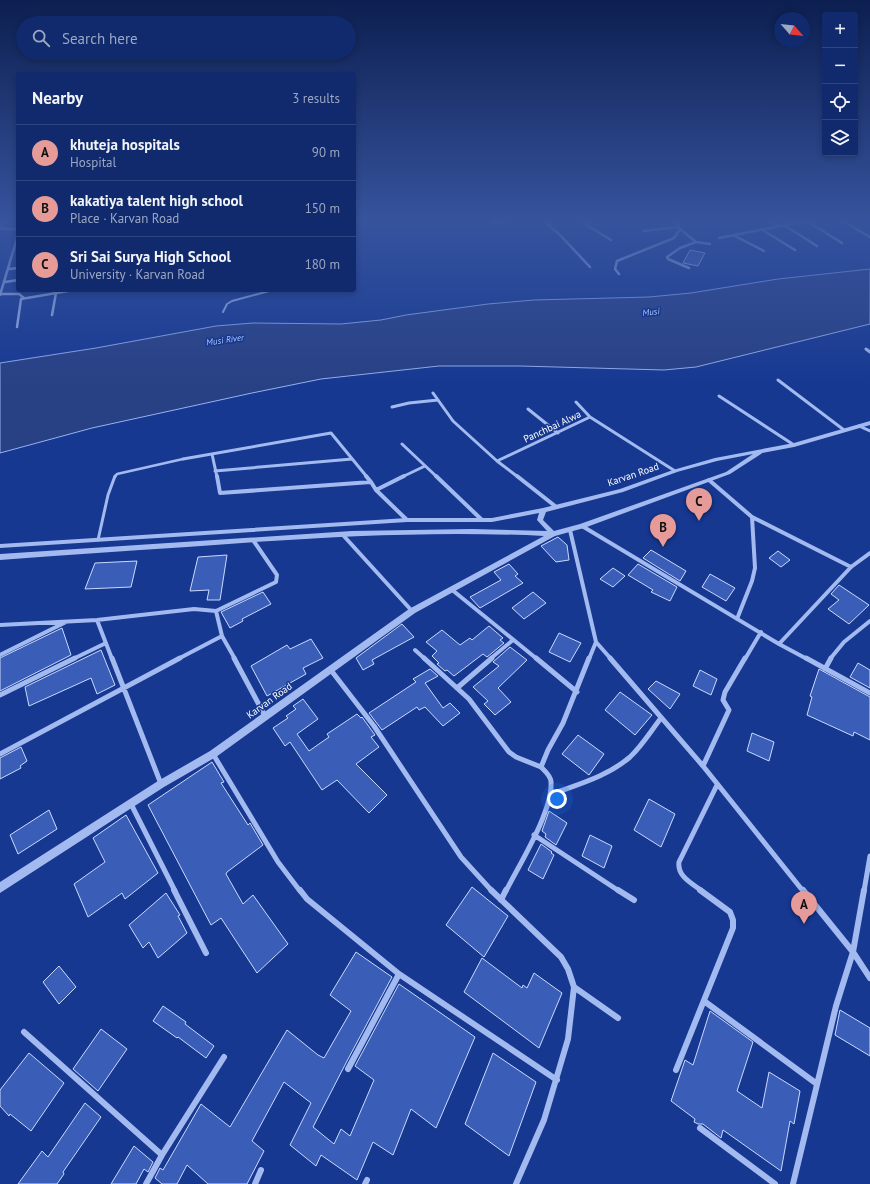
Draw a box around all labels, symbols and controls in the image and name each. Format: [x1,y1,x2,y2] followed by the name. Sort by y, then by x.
[774,12,810,48] north arrow
[822,12,858,156] map controls
[822,12,858,48] button: +
[16,16,356,60] search box
[30,27,52,49] icon: search
[62,29,138,48] text: Search here
[822,48,858,84] button: −
[822,84,858,120] button: locate
[32,87,83,109] text: Nearby
[292,90,340,107] text: 3 results
[822,120,858,156] button: layers
[70,135,180,154] text: khuteja hospitals
[41,144,49,161] text: A
[312,144,340,161] text: 90 m
[70,154,116,171] text: Hospital
[70,191,243,210] text: kakatiya talent high school
[41,200,49,217] text: B
[305,200,340,217] text: 150 m
[70,210,179,227] text: Place · Karvan Road
[70,247,231,266] text: Sri Sai Surya High School
[41,256,49,273] text: C
[305,256,340,273] text: 180 m
[70,266,205,283] text: University · Karvan Road
[642,305,661,318] water label: Musi
[205,331,246,348] water label: Musi River
[521,407,583,445] street label: Panchbai Alwa
[606,460,660,489] street label: Karvan Road
[686,488,712,521] pin: C
[650,514,676,547] pin: B
[244,679,295,721] street label: Karvan Road
[547,789,567,809] your location
[791,891,817,924] pin: A

